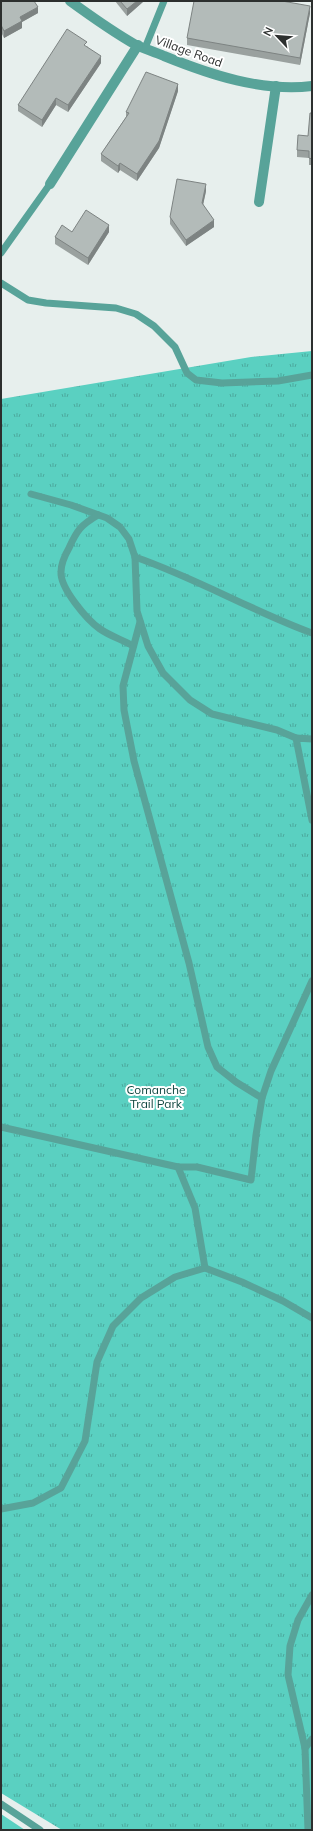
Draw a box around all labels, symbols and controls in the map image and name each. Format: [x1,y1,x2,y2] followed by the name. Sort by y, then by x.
[257,16,297,56] north arrow
[260,25,276,38] text: N
[153,32,225,70] street label: Village Road
[127,1082,185,1111] park label: Comanche Trail Park

